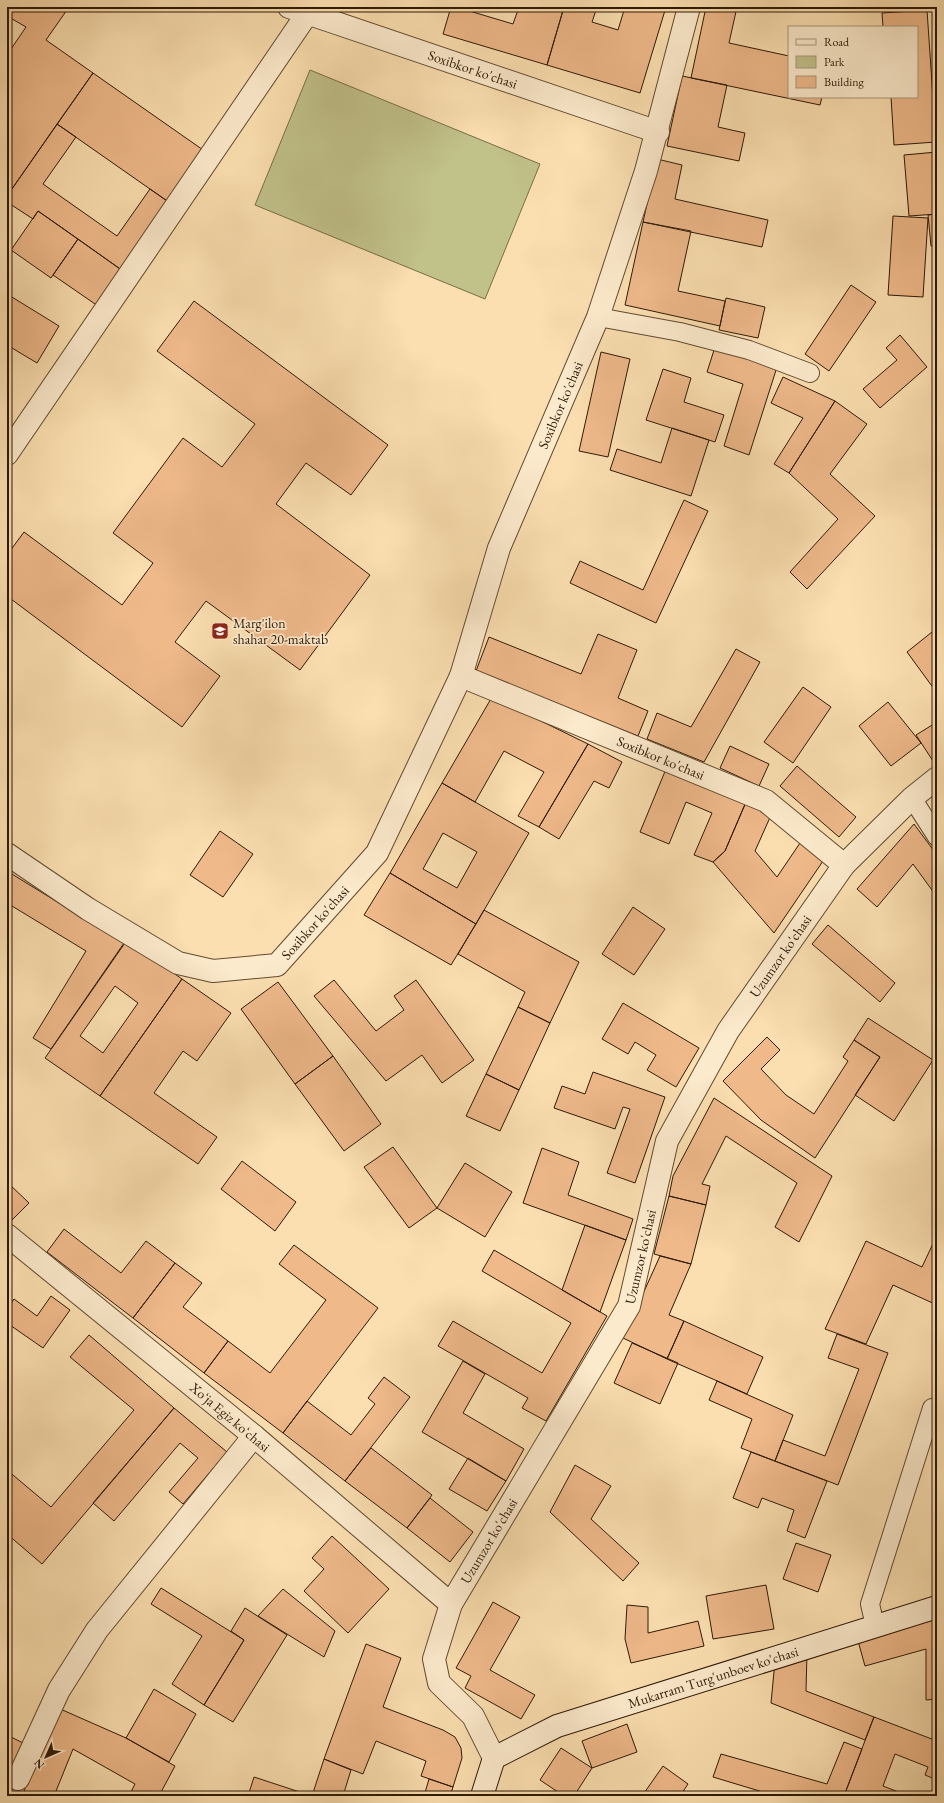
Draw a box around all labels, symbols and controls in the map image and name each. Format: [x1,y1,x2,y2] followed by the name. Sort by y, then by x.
[788,26,918,98] legend
[824,34,850,50] text: Road
[426,46,520,93] street label: Soxibkor ko'chasi
[824,54,845,70] text: Park
[824,74,865,90] text: Building
[534,358,587,452] street label: Soxibkor ko'chasi
[233,614,328,648] place label: Marg'ilon shahar 20-maktab
[210,621,230,641] school or university icon: Marg'ilon shahar 20-maktab
[614,732,708,784] street label: Soxibkor ko'chasi
[277,881,353,963] street label: Soxibkor ko'chasi
[745,911,816,1001] street label: Uzumzor ko'chasi
[621,1207,660,1306] street label: Uzumzor ko'chasi
[185,1378,274,1456] street label: Xoʻja Egiz koʻchasi
[456,1494,521,1587] street label: Uzumzor ko'chasi
[626,1642,801,1712] street label: Mukarram Turg'unboev ko'chasi
[26,1737,66,1777] north arrow
[31,1756,47,1772] text: N

